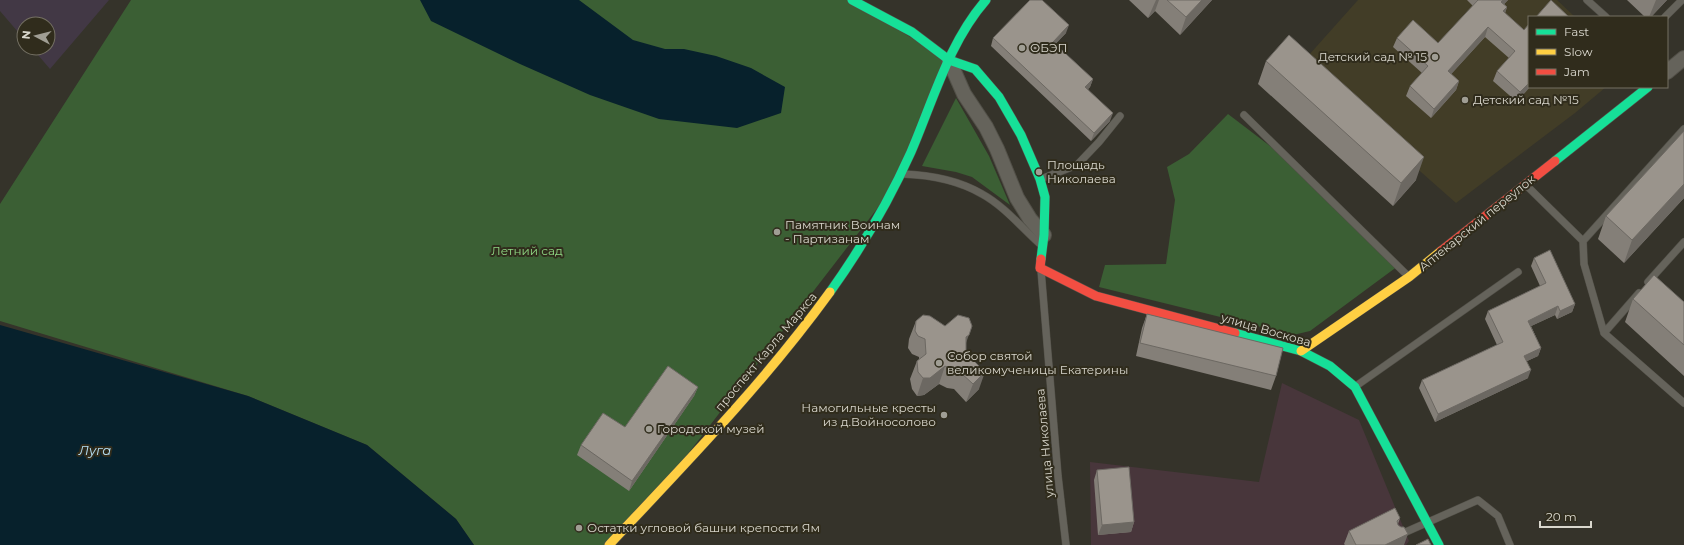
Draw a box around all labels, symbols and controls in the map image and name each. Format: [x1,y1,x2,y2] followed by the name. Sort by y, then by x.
[16,16,56,56] north arrow
[1528,16,1668,88] legend
[1564,24,1589,39] text: Fast
[19,30,34,40] text: N
[1030,40,1067,55] place label: ОБЭП
[1017,43,1027,53] marker: ОБЭП
[1564,44,1593,59] text: Slow
[1318,49,1427,64] place label: Детский сад № 15
[1430,52,1440,62] marker: Детский сад № 15
[1563,64,1590,79] text: Jam
[1473,92,1579,107] place label: Детский сад №15
[1460,95,1470,105] marker: Детский сад №15
[1047,157,1116,186] place label: Площадь Николаева
[1034,167,1044,177] marker: Площадь Николаева
[1416,171,1538,274] street label: Аптекарский переулок
[785,217,900,246] place label: Памятник Воинам - Партизанам
[772,227,782,237] marker: Памятник Воинам - Партизанам
[491,243,563,258] park label: Летний сад
[712,289,820,414] street label: проспект Карла Маркса
[1219,309,1313,350] street label: улица Воскова
[947,348,1128,377] place label: Собор святой великомученицы Екатерины
[934,358,944,368] marker: Собор святой великомученицы Екатерины
[1032,388,1057,499] street label: улица Николаева
[801,400,936,429] place label: Намогильные кресты из д.Войносолово
[939,410,949,420] marker: Намогильные кресты из д.Войносолово
[657,421,765,436] place label: Городской музей
[644,424,654,434] marker: Городской музей
[78,442,111,458] water label: Луга
[1540,503,1591,529] scale bar
[1546,509,1577,524] text: 20 m
[587,520,820,535] place label: Остатки угловой башни крепости Ям
[574,523,584,533] marker: Остатки угловой башни крепости Ям

